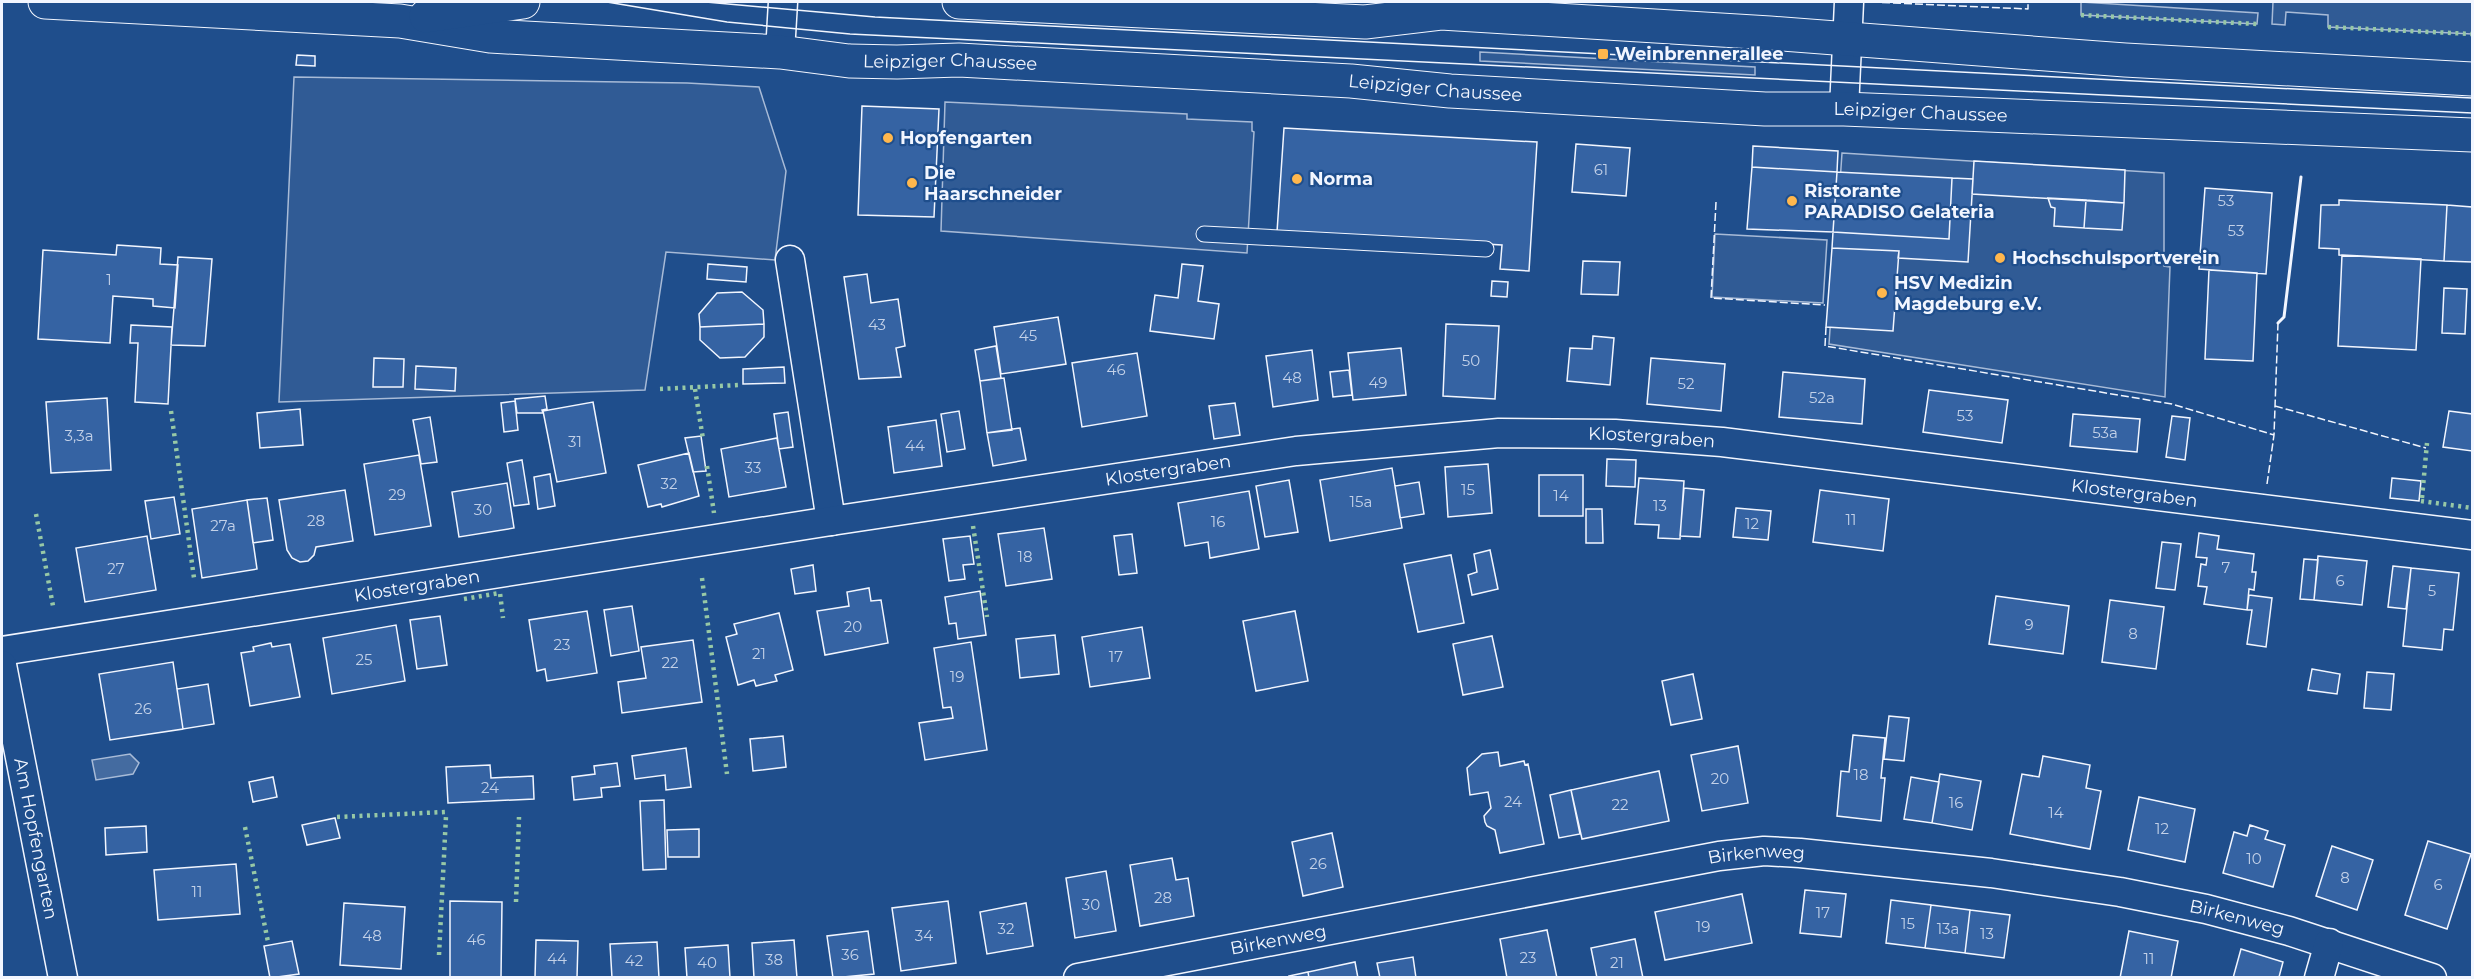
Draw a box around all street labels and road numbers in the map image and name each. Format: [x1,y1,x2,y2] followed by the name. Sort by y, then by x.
[863,49,1038,75] street label: Leipziger Chaussee
[1347,70,1523,106] street label: Leipziger Chaussee
[1833,98,2008,127] street label: Leipziger Chaussee
[1588,423,1716,452] street label: Klostergraben
[1103,450,1233,491] street label: Klostergraben
[2070,474,2199,512] street label: Klostergraben
[352,565,482,607] street label: Klostergraben
[9,756,62,922] street label: Am Hopfengarten
[1706,840,1806,869] street label: Birkenweg
[2187,895,2287,940] street label: Birkenweg
[1228,920,1328,960] street label: Birkenweg

